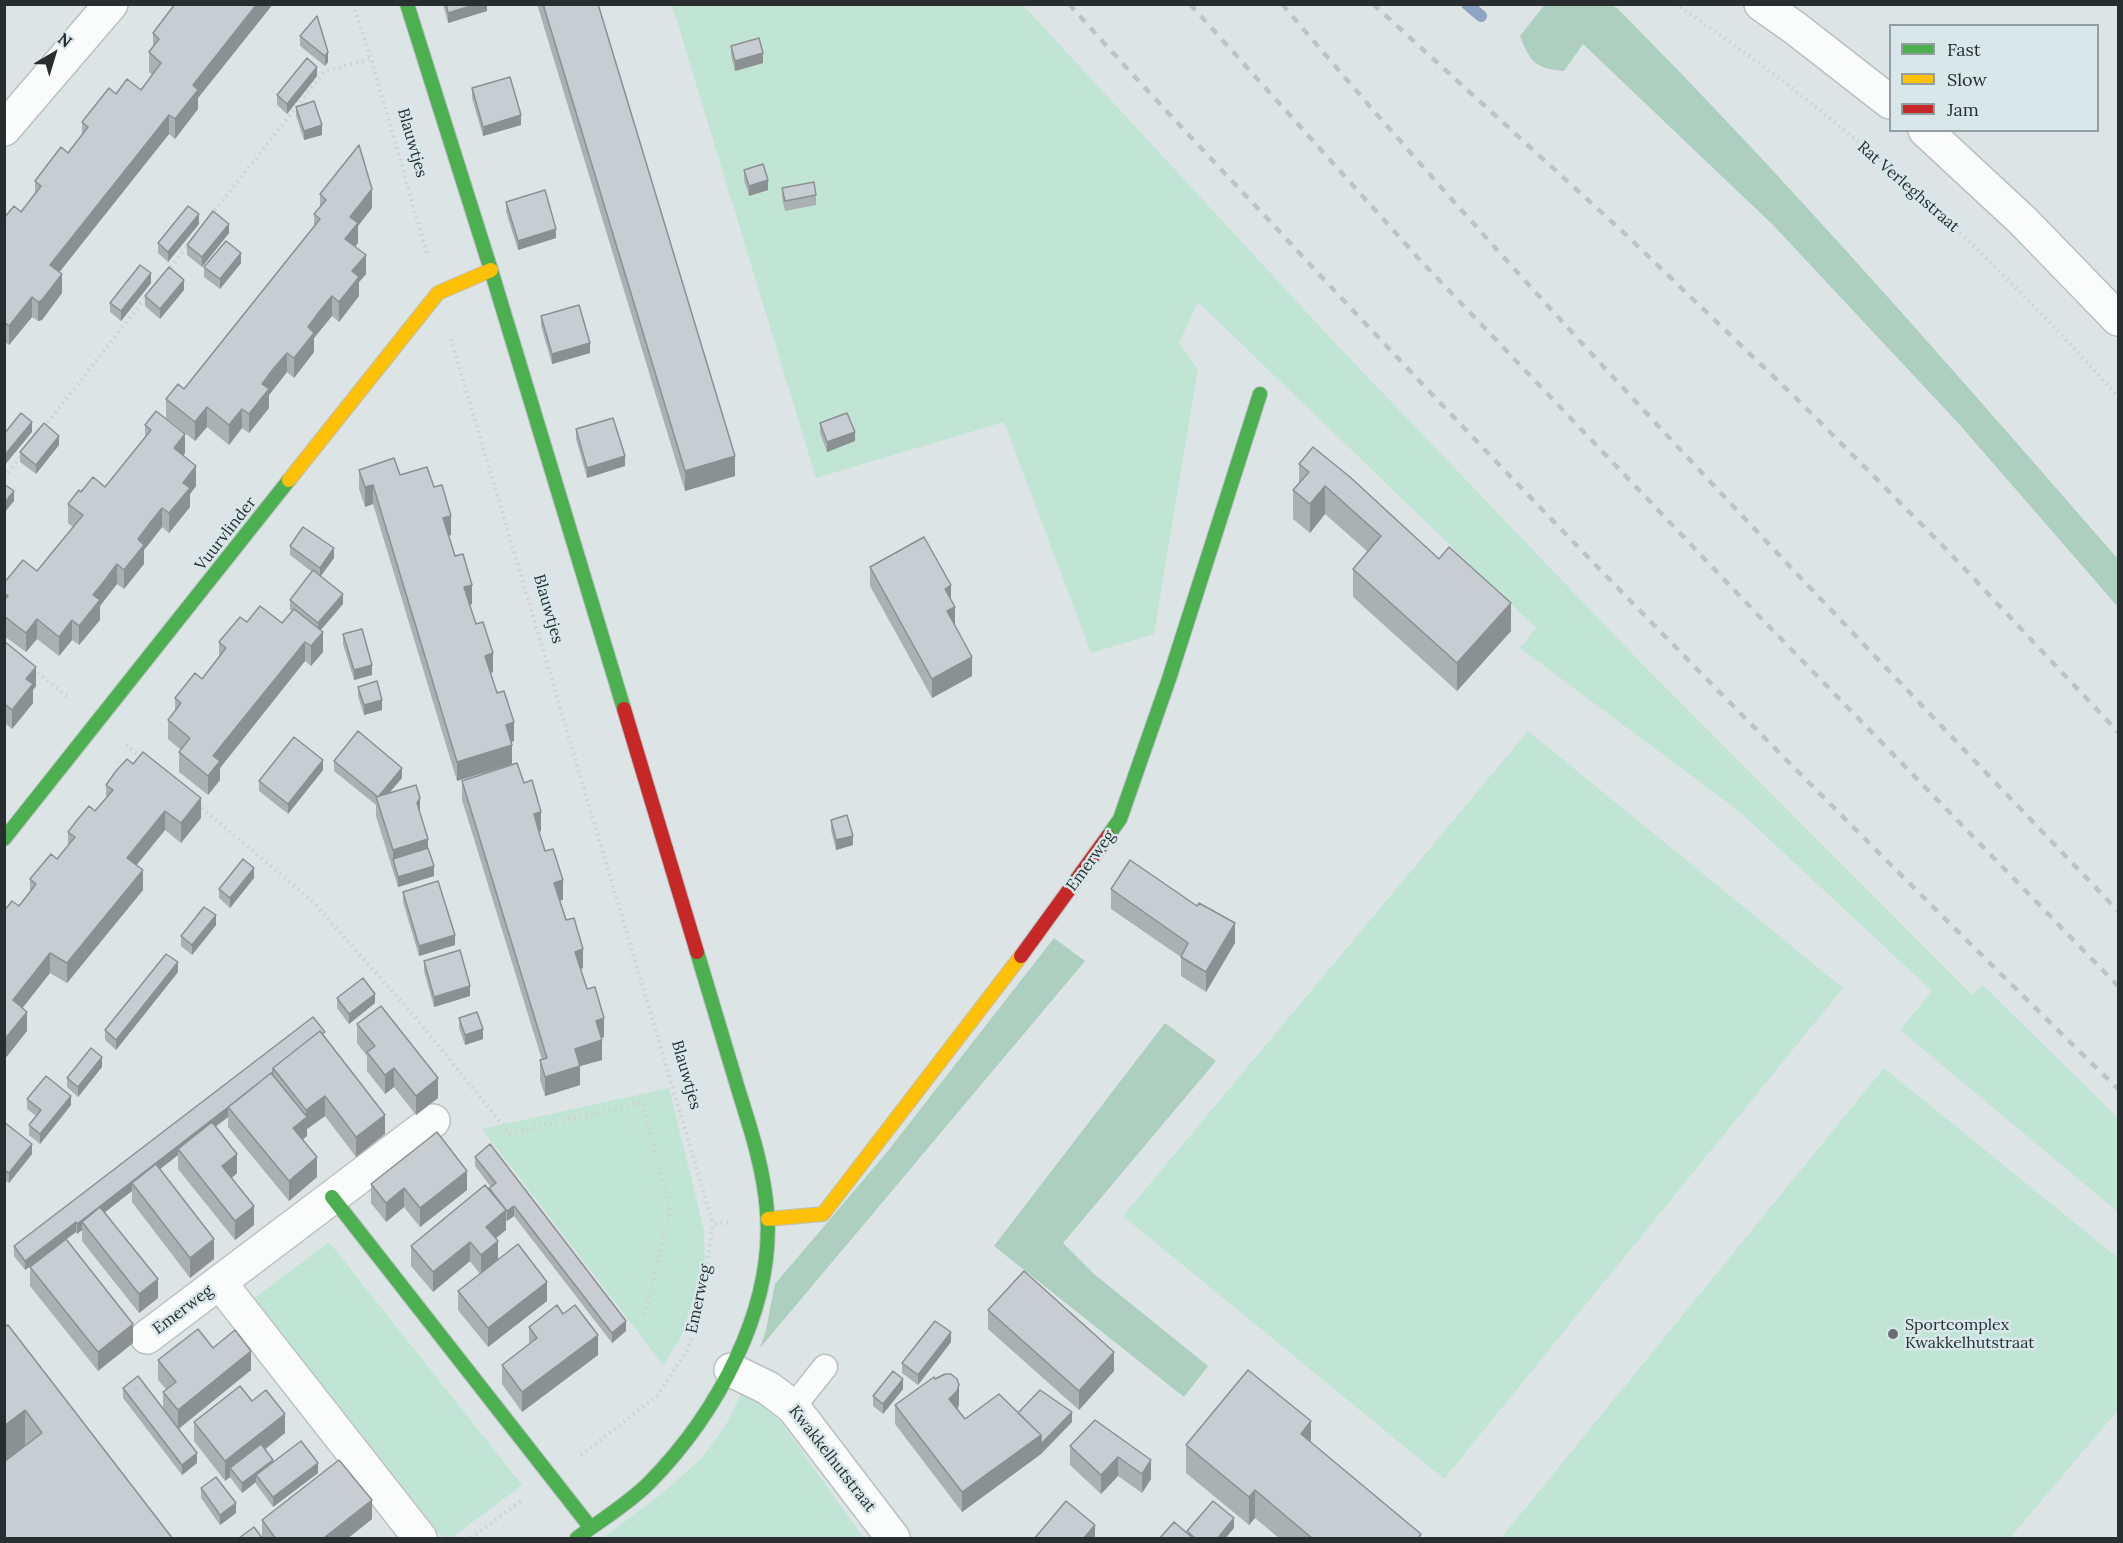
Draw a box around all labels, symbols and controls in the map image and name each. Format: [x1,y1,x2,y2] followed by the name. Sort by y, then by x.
[24,24,84,84] north arrow
[1889,24,2099,132] legend
[54,28,76,52] text: N
[1947,38,1981,61] text: Fast
[1947,68,1987,91] text: Slow
[1947,98,1979,121] text: Jam
[393,106,431,180] street label: Blauwtjes
[1853,138,1963,236] street label: Rat Verleghstraat
[191,493,261,575] street label: Vuurvlinder
[529,572,567,646] street label: Blauwtjes
[1063,827,1119,895] street label: Emerweg
[667,1038,705,1112] street label: Blauwtjes
[682,1263,716,1335] street label: Emerweg
[149,1281,217,1339] street label: Emerweg
[1905,1315,2034,1353] place label: Sportcomplex Kwakkelhutstraat
[1886,1327,1900,1341] marker: Sportcomplex Kwakkelhutstraat
[785,1402,879,1516] street label: Kwakkelhutstraat

